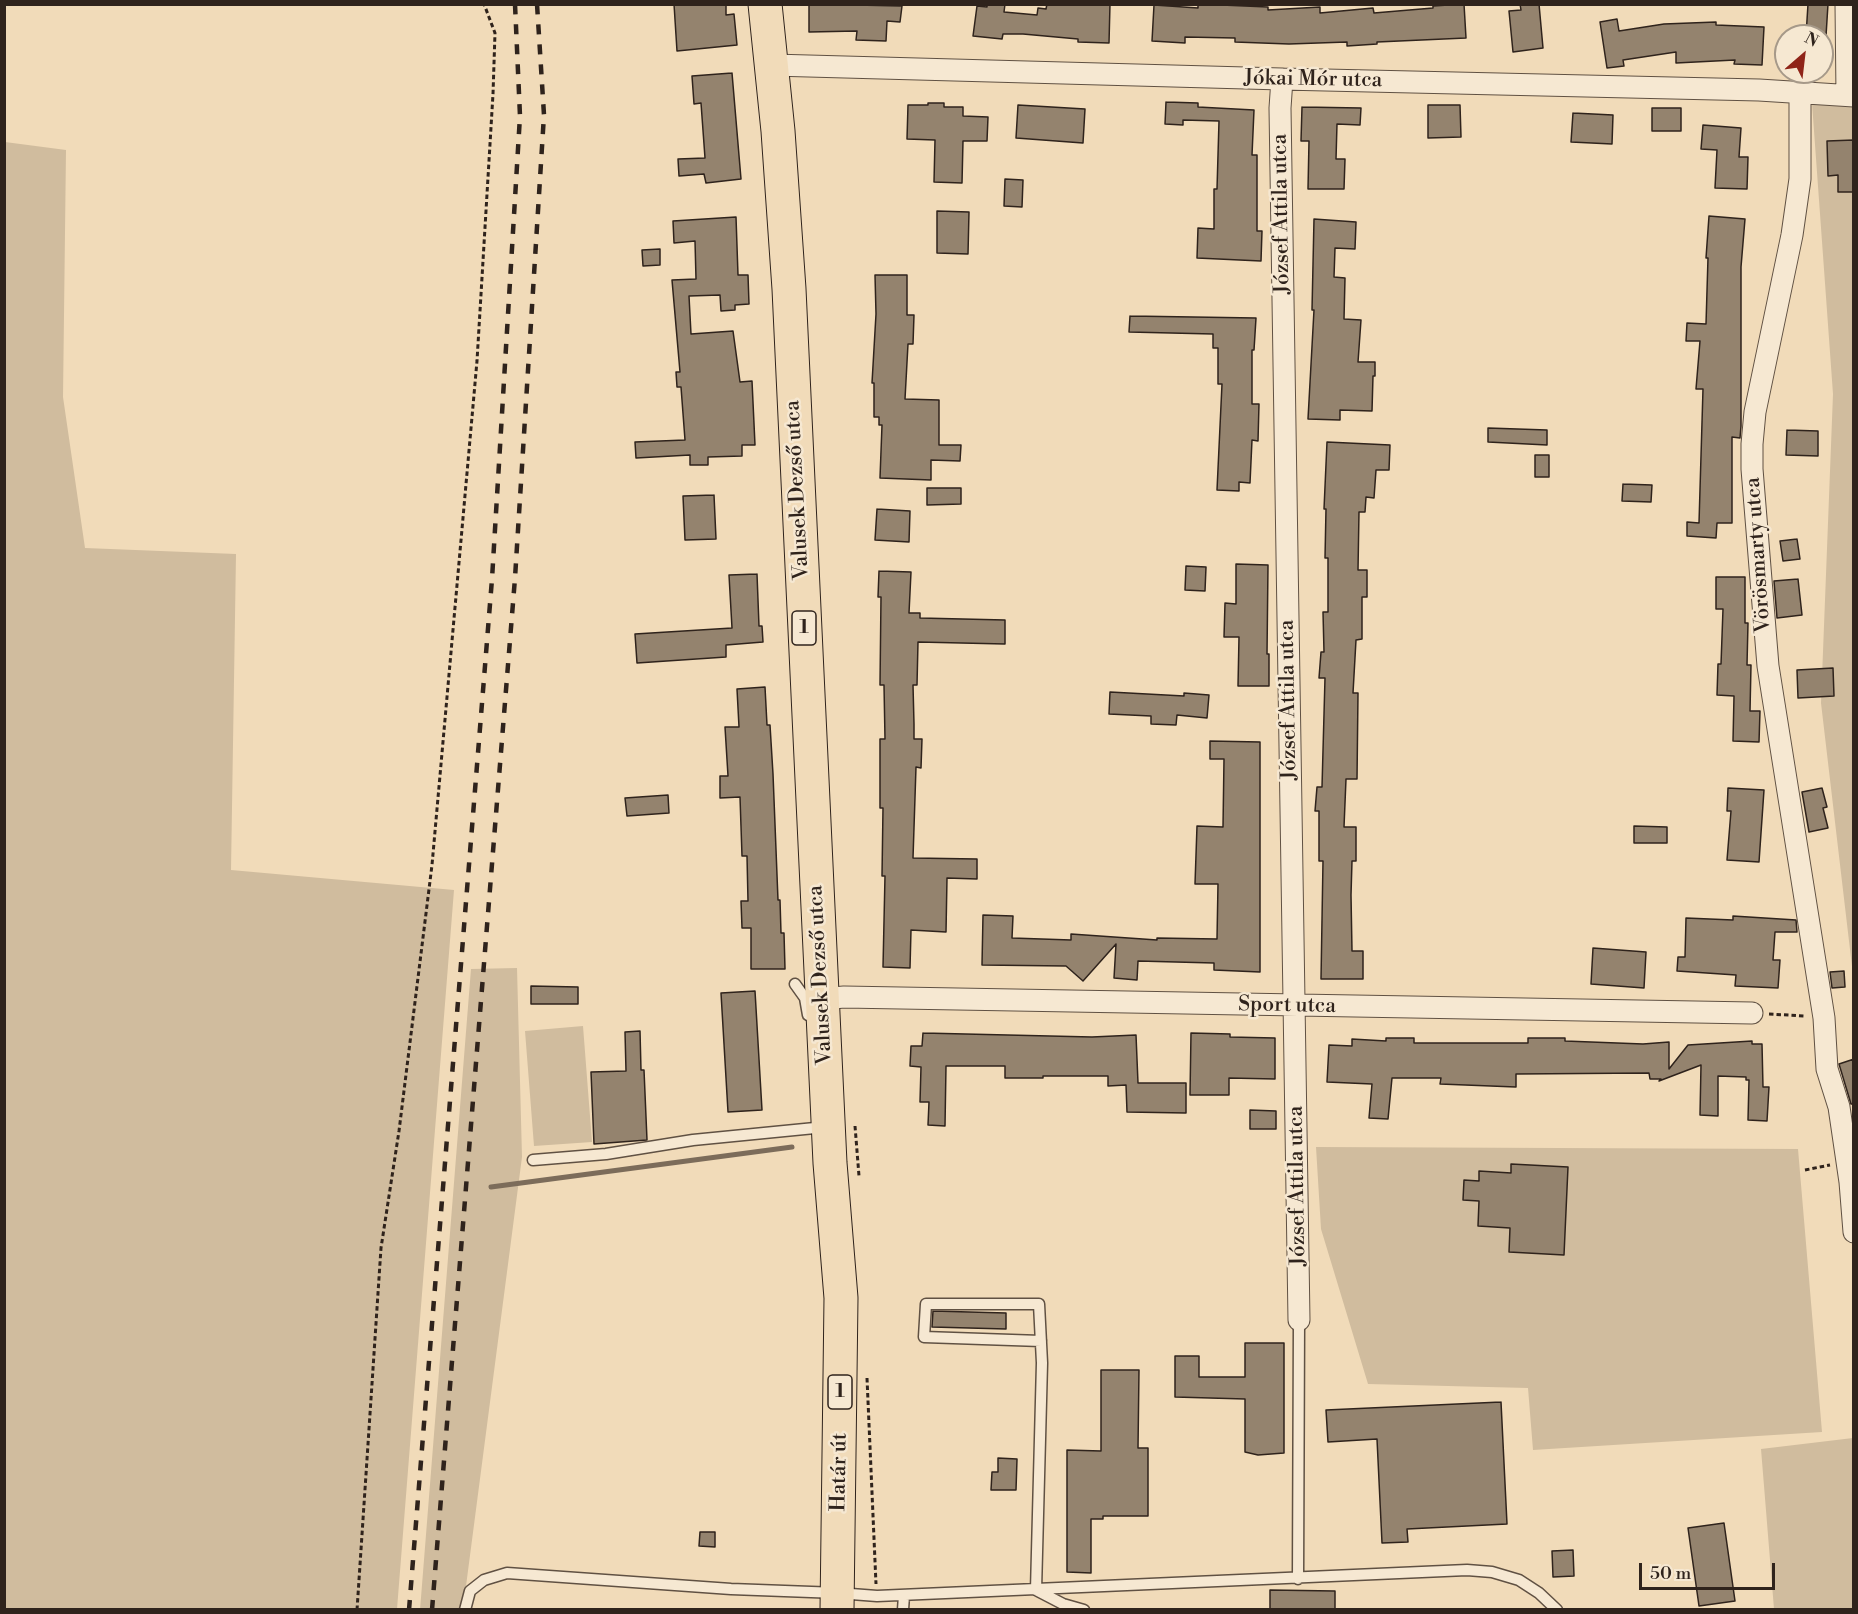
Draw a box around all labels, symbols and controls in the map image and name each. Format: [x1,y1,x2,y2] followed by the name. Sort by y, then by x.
[1774,24,1834,84] north arrow
[1801,28,1822,52] text: N
[1244,66,1382,94] street label: Jókai Mór utca
[1268,134,1296,294] street label: József Attila utca
[781,400,815,580] street label: Valusek Dezső utca
[1741,476,1777,634] street label: Vörösmarty utca
[792,611,816,645] road number: 1
[1275,620,1303,780] street label: József Attila utca
[804,885,838,1065] street label: Valusek Dezső utca
[1238,993,1336,1019] street label: Sport utca
[1284,1106,1312,1266] street label: József Attila utca
[828,1375,852,1409] road number: 1
[827,1432,853,1512] street label: Határ út
[1642,1551,1778,1589] scale bar
[1650,1562,1691,1585] text: 50 m

